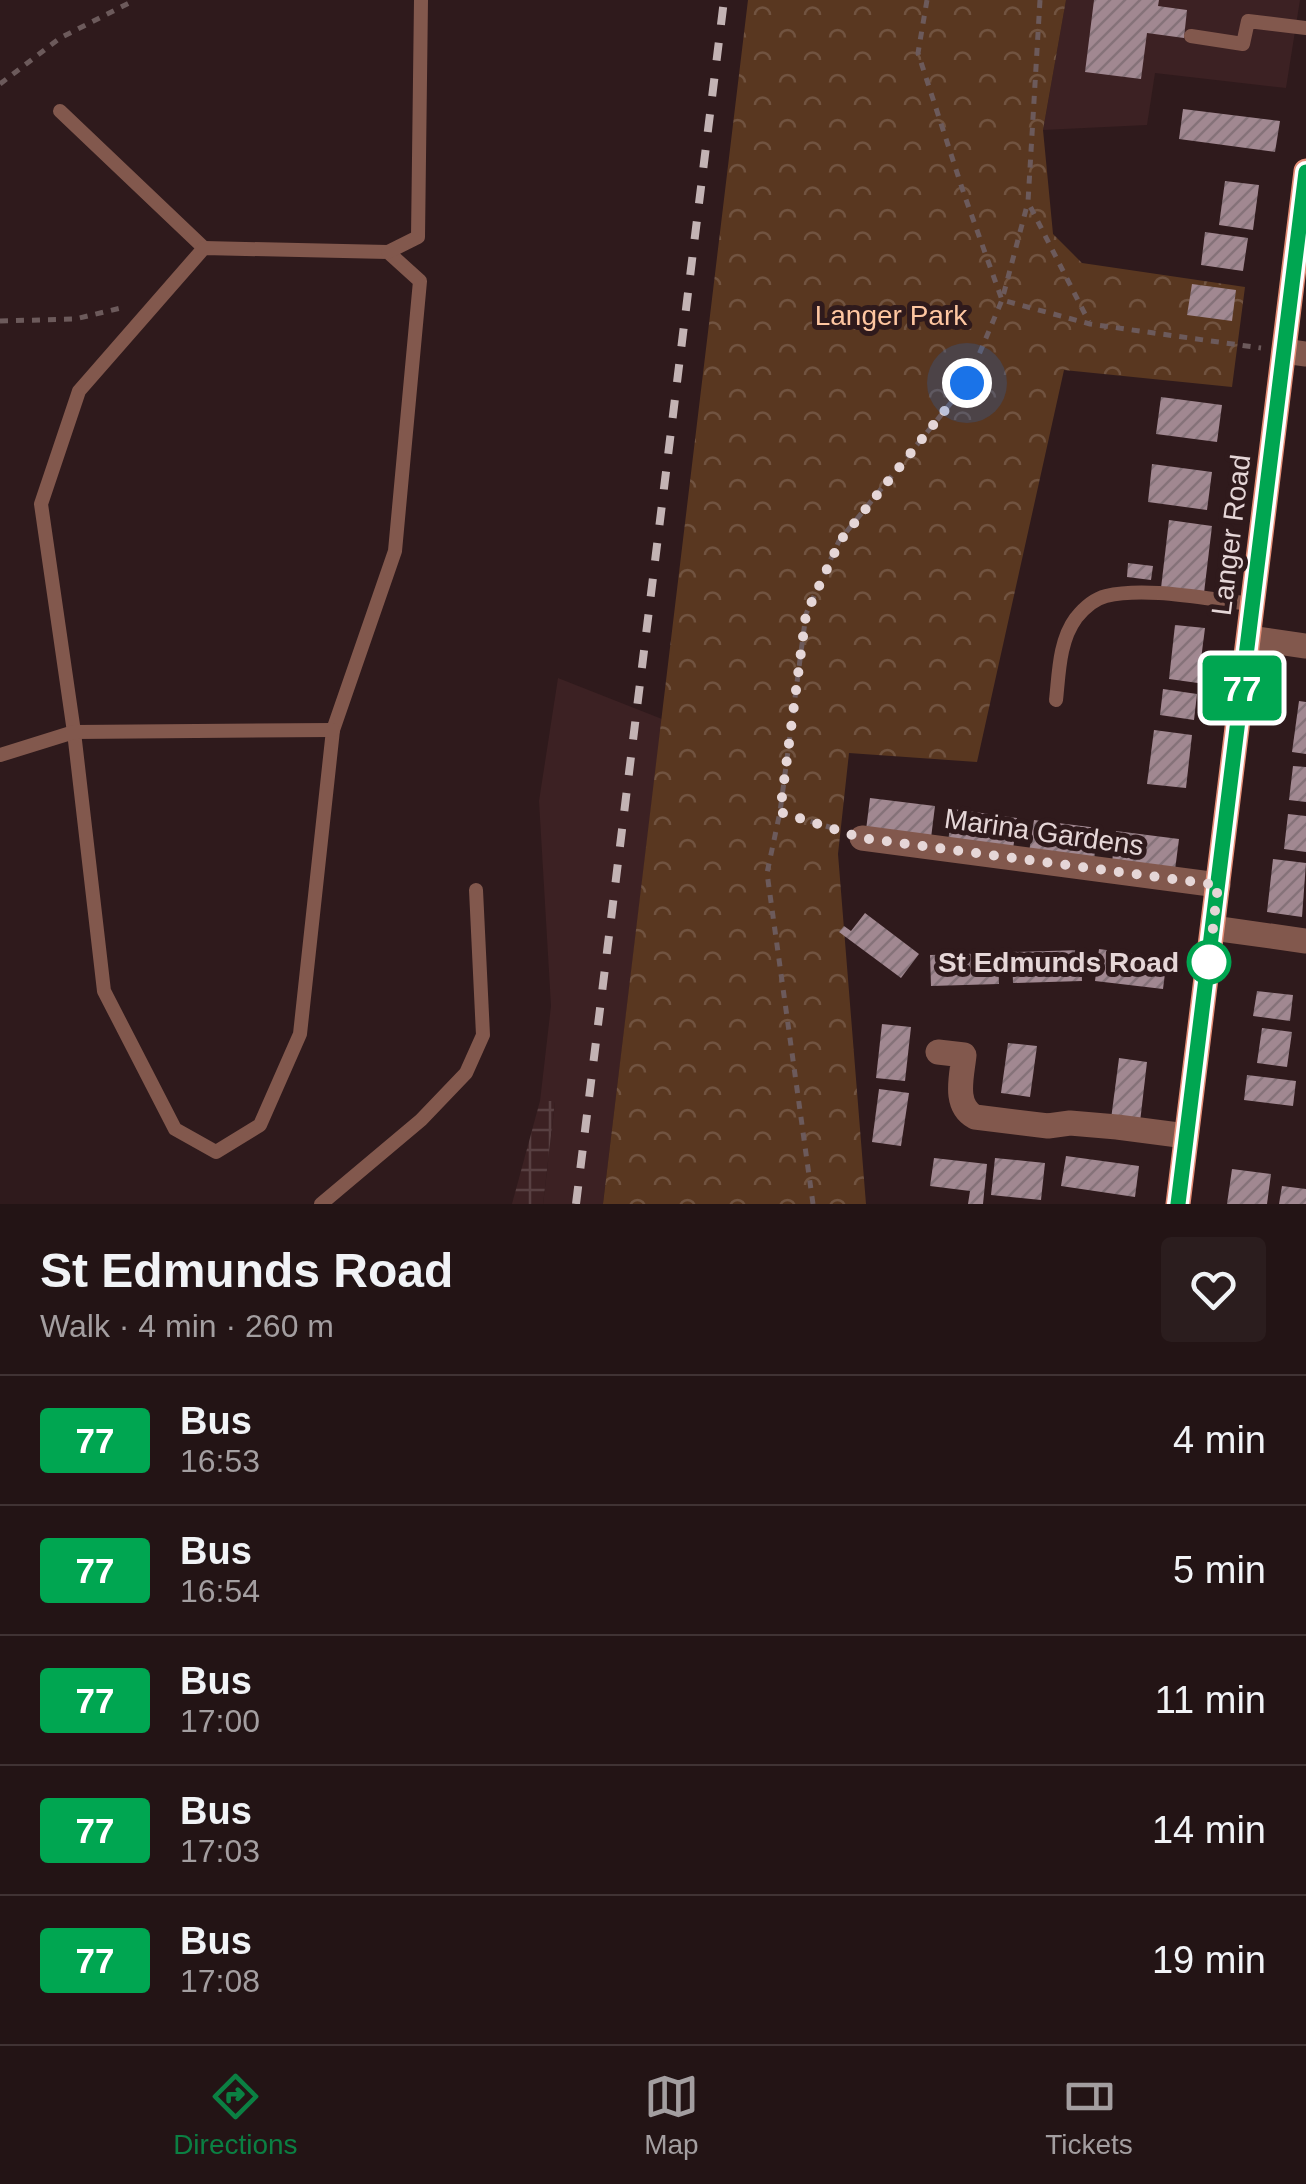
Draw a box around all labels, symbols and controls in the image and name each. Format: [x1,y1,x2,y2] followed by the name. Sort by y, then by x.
[815,300,968,331] park label: Langer Park
[942,358,992,408] your location
[1206,453,1256,617] street label: Langer Road
[1197,656,1287,720] line badge: 77
[1223,669,1261,708] text: 77
[942,803,1146,861] street label: Marina Gardens
[1188,941,1230,983] marker: St Edmunds Road
[938,947,1179,978] place label: St Edmunds Road
[1161,1237,1266,1342] button: heart
[40,1244,453,1297] text: St Edmunds Road
[40,1308,334,1344] text: Walk · 4 min · 260 m
[180,1400,252,1442] text: Bus
[1173,1419,1266,1461] text: 4 min
[76,1421,114,1460] text: 77
[180,1443,260,1479] text: 16:53
[180,1530,252,1572] text: Bus
[1173,1549,1266,1591] text: 5 min
[76,1551,114,1590] text: 77
[180,1573,260,1609] text: 16:54
[180,1660,252,1702] text: Bus
[1155,1679,1266,1721] text: 11 min
[76,1681,114,1720] text: 77
[180,1703,260,1739] text: 17:00
[180,1790,252,1832] text: Bus
[1152,1809,1266,1851] text: 14 min
[76,1811,114,1850] text: 77
[180,1833,260,1869] text: 17:03
[180,1920,252,1962] text: Bus
[1152,1939,1266,1981] text: 19 min
[76,1941,114,1980] text: 77
[180,1963,260,1999] text: 17:08
[173,2069,298,2161] tab: Directions
[644,2069,699,2161] tab: Map
[1045,2069,1133,2161] tab: Tickets

